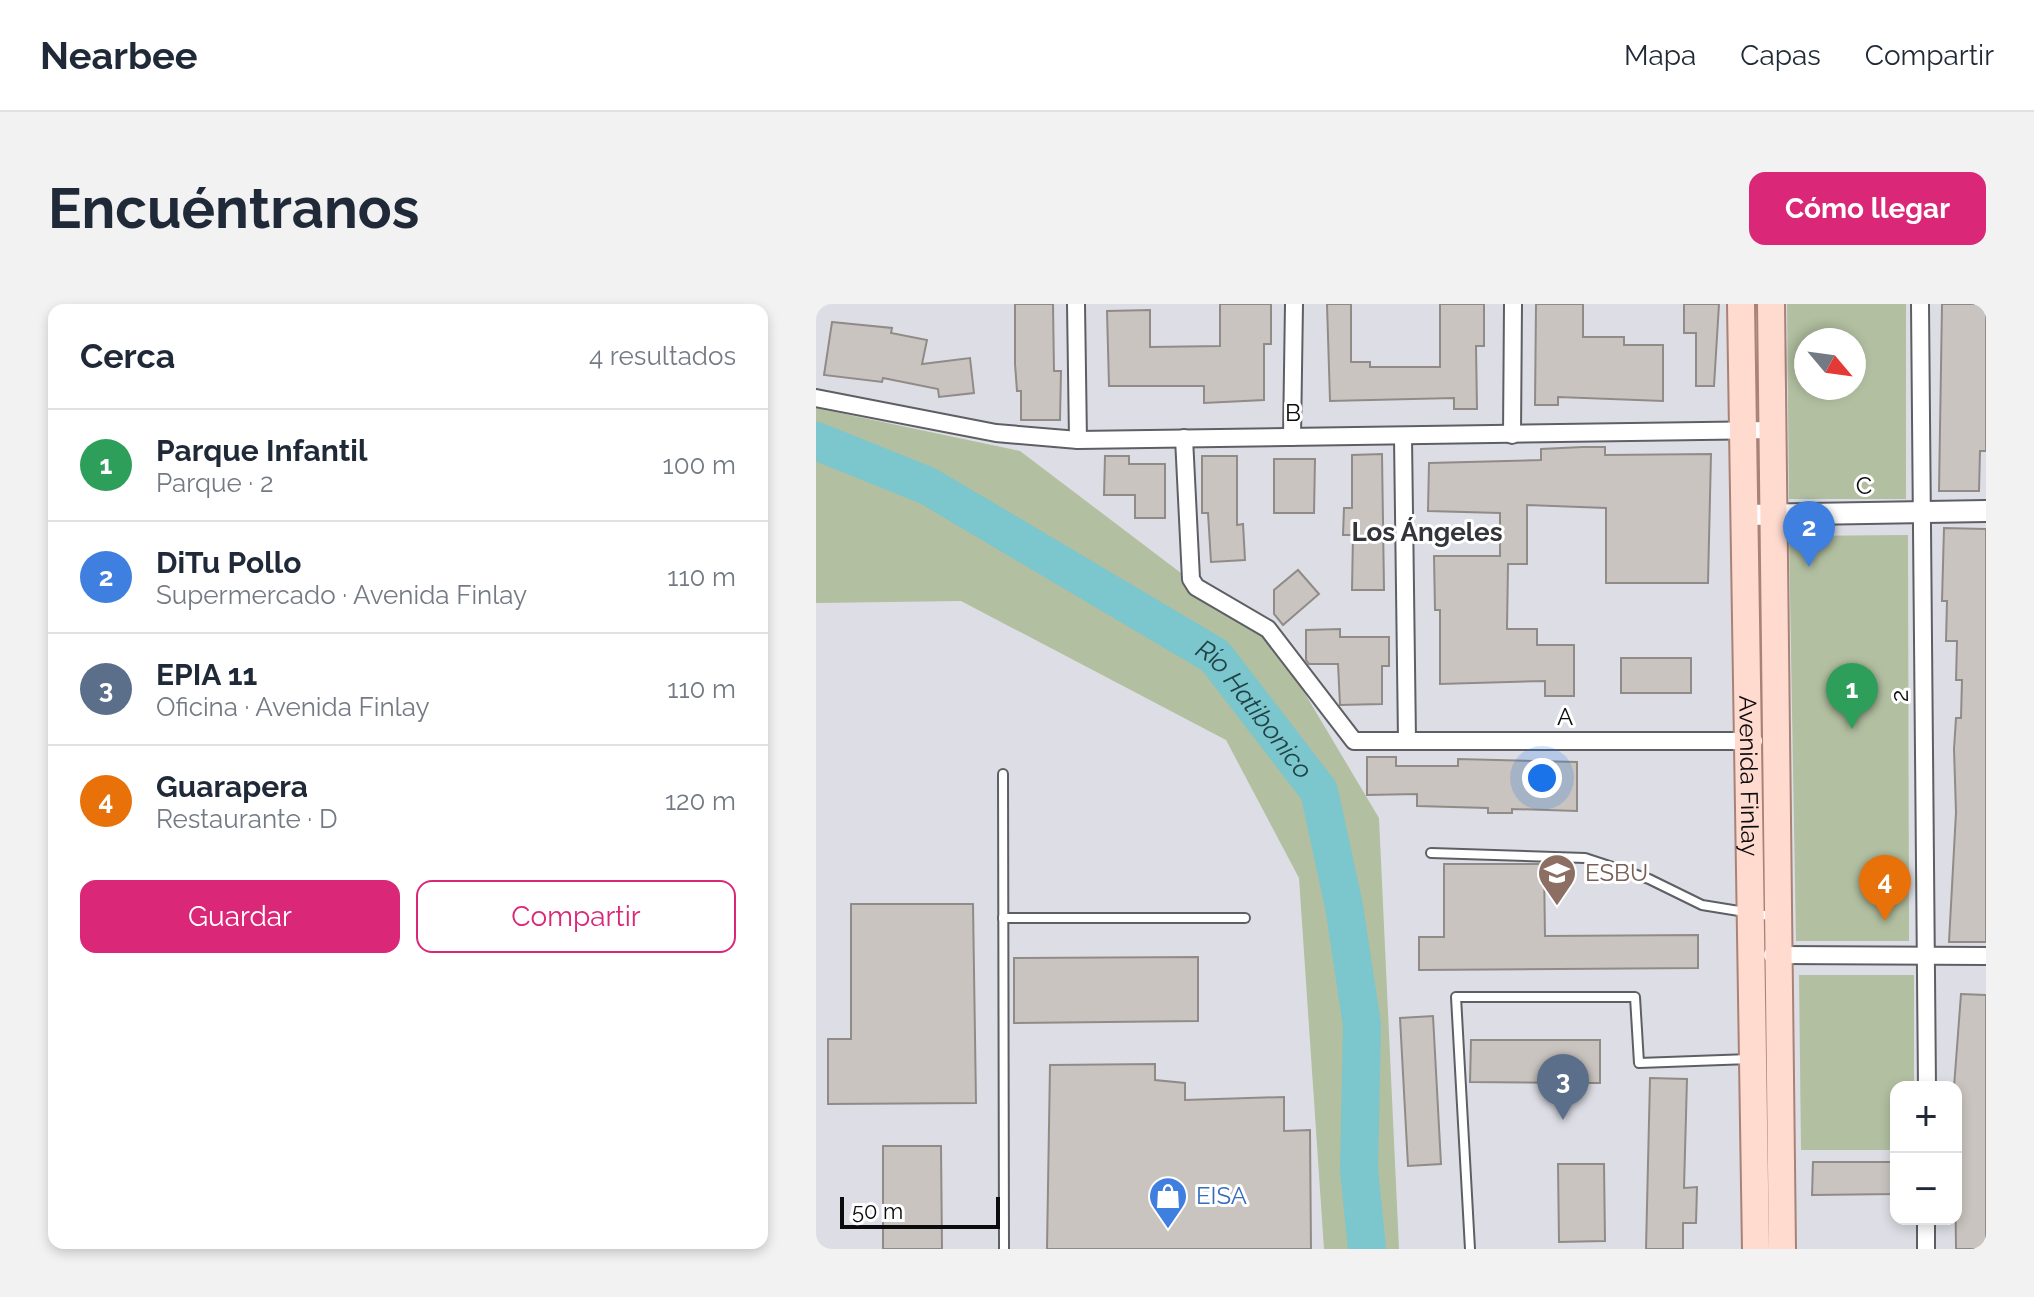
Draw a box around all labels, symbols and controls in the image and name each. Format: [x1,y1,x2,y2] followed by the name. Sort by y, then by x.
[40,33,198,78] text: Nearbee
[1624,39,1696,72] text: Mapa
[1740,39,1821,72] text: Capas
[1865,39,1994,72] text: Compartir
[1749,172,1986,245] button: Cómo llegar
[48,175,419,241] text: Encuéntranos
[1794,328,1866,400] north arrow
[80,336,175,376] text: Cerca
[589,341,736,371] text: 4 resultados
[1285,398,1301,427] street label: B
[156,433,367,468] text: Parque Infantil
[100,450,112,480] text: 1
[663,450,736,480] text: 100 m
[156,468,273,498] text: Parque · 2
[1856,471,1872,500] street label: C
[1783,501,1835,567] pin: 2
[1351,517,1503,547] district label: Los Ángeles
[156,545,301,580] text: DiTu Pollo
[99,562,113,592] text: 2
[667,562,736,592] text: 110 m
[156,580,527,610] text: Supermercado · Avenida Finlay
[1191,633,1319,784] water label: Río Hatibonico
[156,657,257,692] text: EPIA 11
[1826,663,1878,729] pin: 1
[99,674,113,704] text: 3
[667,674,736,704] text: 110 m
[1885,689,1914,703] street label: 2
[156,692,430,722] text: Oficina · Avenida Finlay
[1733,695,1765,857] street label: Avenida Finlay
[1557,702,1573,731] street label: A
[1522,758,1562,798] your location
[156,769,308,804] text: Guarapera
[99,786,113,816] text: 4
[665,786,736,816] text: 120 m
[156,804,337,834] text: Restaurante · D
[1536,852,1578,907] school or university icon: ESBU
[1859,855,1911,921] pin: 4
[1585,858,1648,887] place label: ESBU
[80,880,400,953] button: Guardar
[416,880,736,953] button: Compartir
[1537,1054,1589,1120] pin: 3
[1890,1081,1962,1225] map controls
[1890,1081,1962,1153] button: +
[1890,1153,1962,1225] button: −
[1147,1175,1189,1230] shop icon: EISA
[1196,1181,1247,1210] place label: EISA
[840,1193,1000,1229] scale bar
[852,1198,903,1224] text: 50 m

